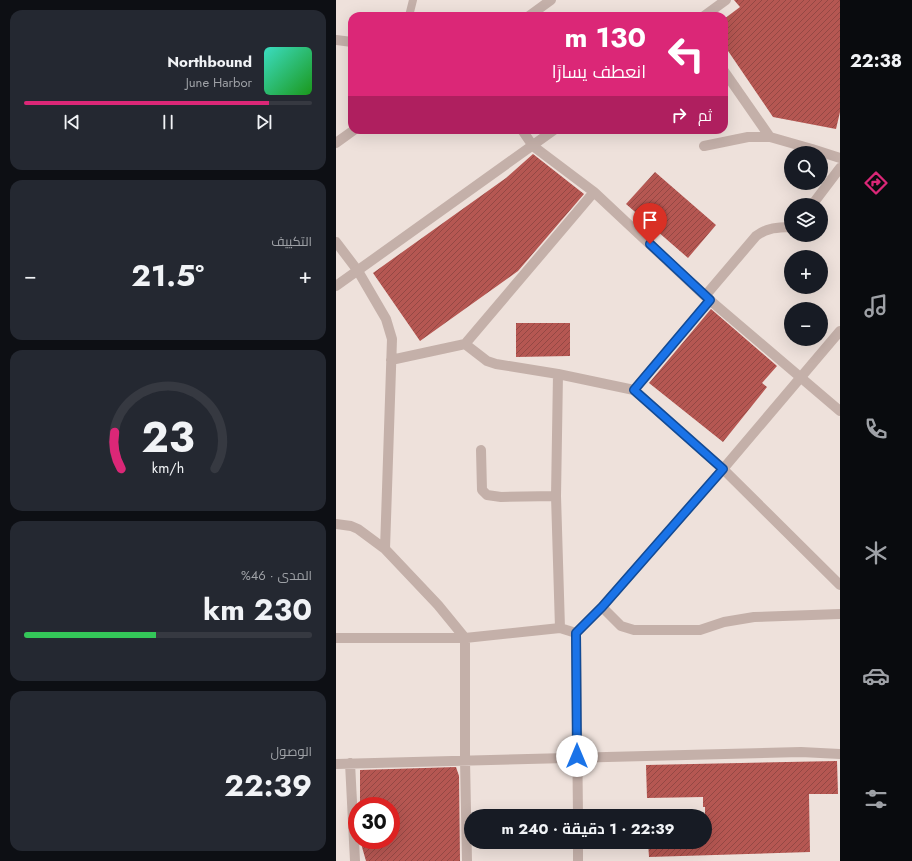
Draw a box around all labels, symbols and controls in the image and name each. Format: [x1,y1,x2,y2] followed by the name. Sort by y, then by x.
[564,17,646,58] text: 130 m
[660,28,712,80] icon: left
[850,48,902,74] text: 22:38
[167,51,252,73] text: Northbound
[552,59,646,85] text: انعطف يسارًا
[186,73,252,92] text: June Harbor
[668,104,690,126] icon: right
[698,105,712,127] text: ثم
[61,111,83,133] icon: previous
[157,111,179,133] icon: pause
[253,111,275,133] icon: next
[784,146,828,346] map controls
[784,146,828,190] button: search
[862,169,890,197] icon: directions
[784,198,828,242] button: layers
[633,203,667,244] pin
[639,209,661,231] icon: arrive
[271,232,312,251] text: التكييف
[784,250,828,294] button: +
[131,254,204,297] text: 21.5°
[24,259,37,291] text: −
[298,259,312,291] text: +
[862,292,890,320] icon: music
[784,302,828,346] button: −
[141,406,195,467] text: 23
[862,415,890,443] icon: phone
[152,457,184,477] text: km/h
[862,539,890,567] icon: climate
[241,566,312,585] text: المدى · 46%
[203,588,312,631] text: 230 km
[862,662,890,690] icon: car
[556,735,598,777] position arrow
[271,742,312,761] text: الوصول
[224,764,312,807] text: 22:39
[862,785,890,813] icon: filters
[348,797,400,849] speed limit sign: 30
[501,818,675,840] text: 22:39 · 1 دقيقة · 240 m

